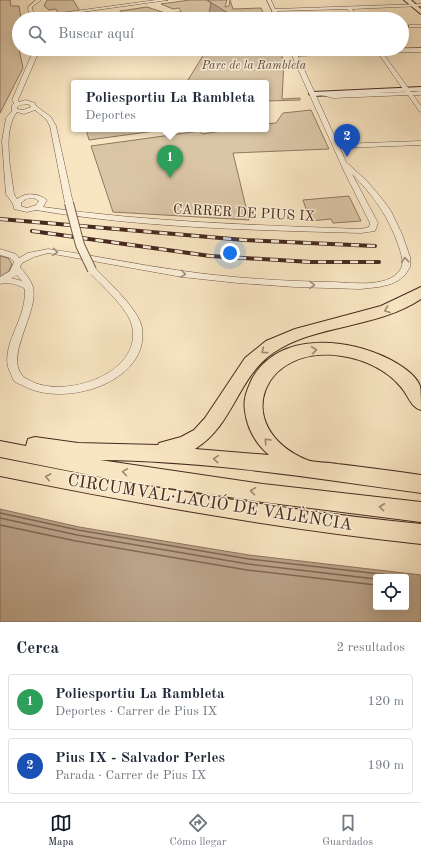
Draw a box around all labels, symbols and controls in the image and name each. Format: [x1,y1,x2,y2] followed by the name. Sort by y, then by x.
[12,12,409,56] search box
[26,23,48,45] icon: search
[58,27,134,42] text: Buscar aquí
[201,60,307,72] park label: Parc de la Rambleta
[71,80,269,132] popup
[85,91,255,106] text: Poliesportiu La Rambleta
[85,109,136,122] text: Deportes
[334,124,360,157] pin: 2
[157,145,183,178] pin: 1
[173,202,316,224] street label: CARRER DE PIUS IX
[220,243,240,263] your location
[52,247,58,256] one-way arrow
[401,257,410,263] one-way arrow
[180,269,186,278] one-way arrow
[309,281,315,289] one-way arrow
[383,305,390,313] one-way arrow
[262,346,269,353] one-way arrow
[311,346,317,355] one-way arrow
[264,438,271,446] one-way arrow
[213,455,219,464] one-way arrow
[66,468,354,534] street label: CIRCUMVAL·LACIÓ DE VALÈNCIA
[122,468,128,477] one-way arrow
[45,473,51,481] one-way arrow
[250,487,256,496] one-way arrow
[379,503,385,512] one-way arrow
[373,574,409,610] map controls
[373,574,409,610] button: locate
[16,640,59,657] text: Cerca
[337,641,405,654] text: 2 resultados
[55,687,225,702] text: Poliesportiu La Rambleta
[26,695,34,708] text: 1
[367,695,404,708] text: 120 m
[55,705,217,718] text: Deportes · Carrer de Pius IX
[55,751,225,766] text: Pius IX - Salvador Perles
[26,759,34,772] text: 2
[367,759,404,772] text: 190 m
[55,769,206,782] text: Parada · Carrer de Pius IX
[48,812,74,850] tab: Mapa
[169,812,226,850] tab: Cómo llegar
[322,812,373,850] tab: Guardados

